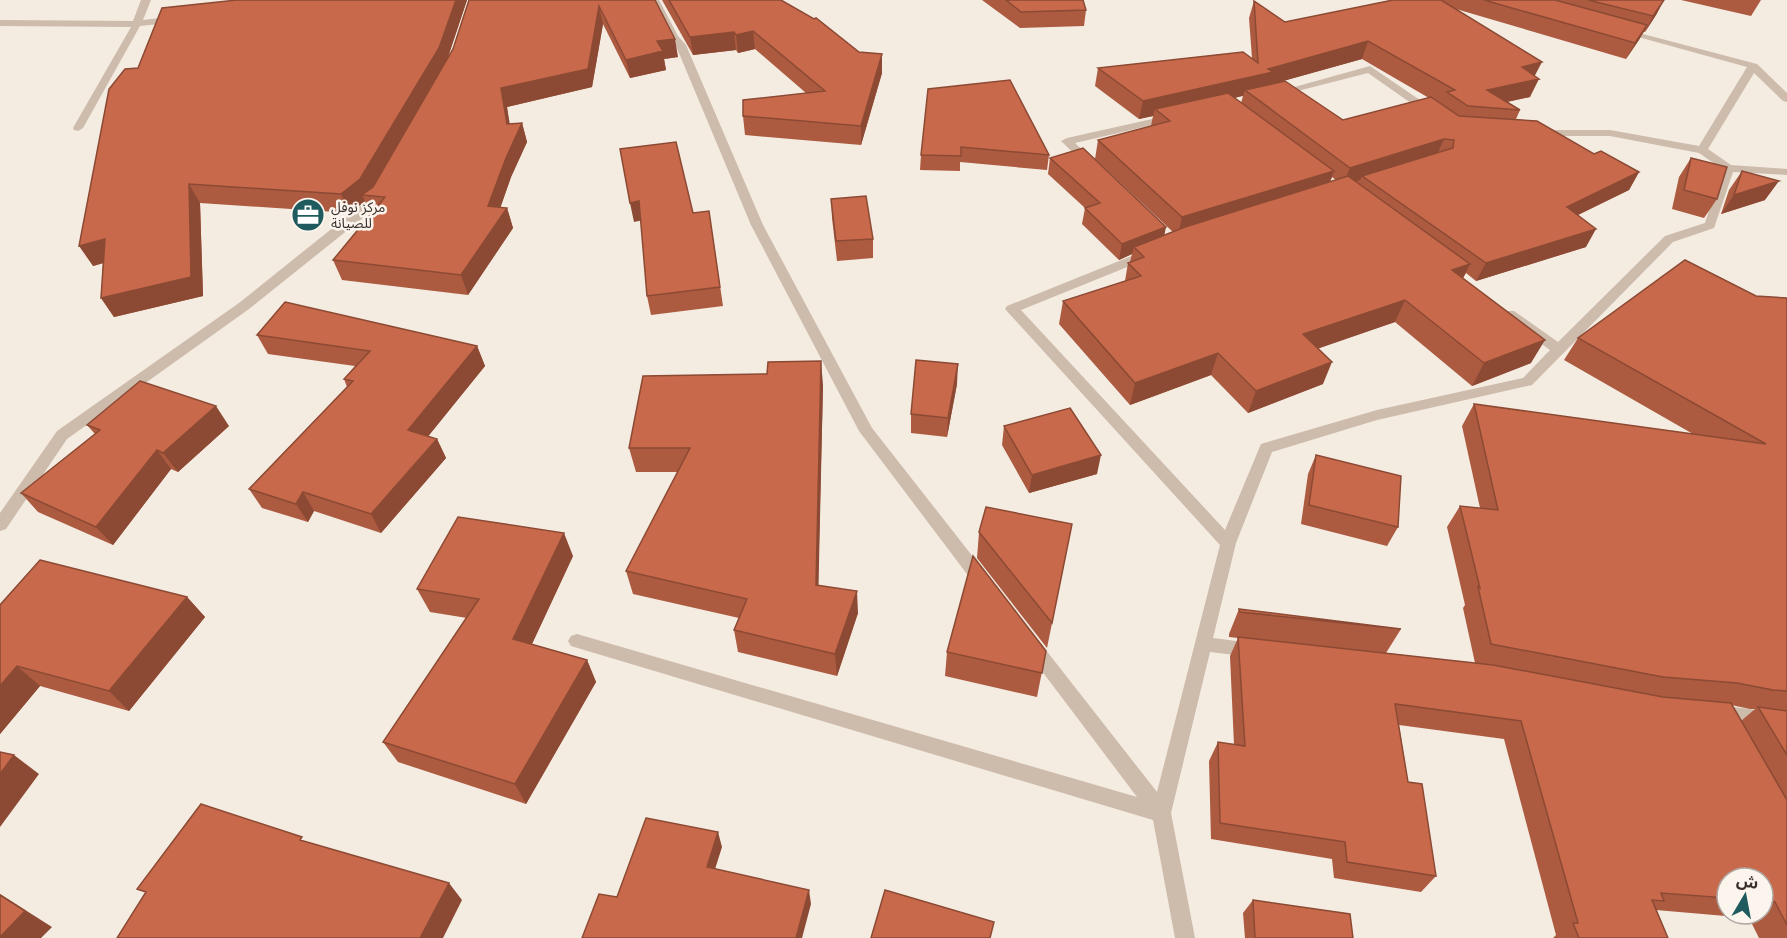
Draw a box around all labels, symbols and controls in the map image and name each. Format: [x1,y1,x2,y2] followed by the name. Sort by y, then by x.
[290,197,326,233] office icon: مركز نوفل للصيانة
[331,198,385,231] place label: مركز نوفل للصيانة
[1715,866,1775,926] north arrow
[1735,869,1760,893] text: ش

